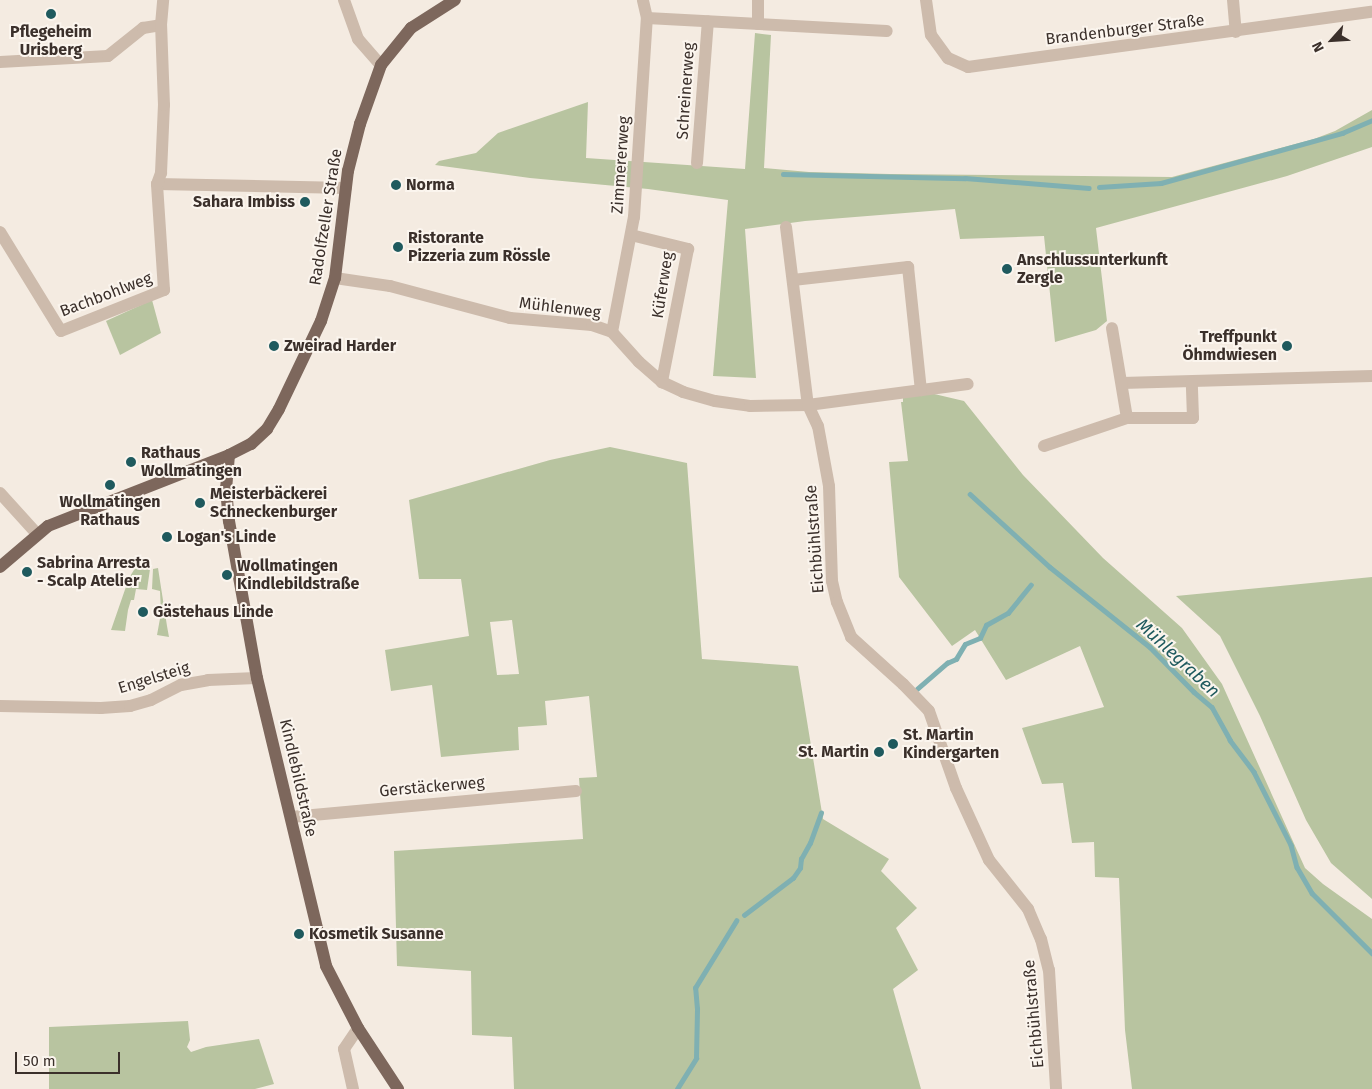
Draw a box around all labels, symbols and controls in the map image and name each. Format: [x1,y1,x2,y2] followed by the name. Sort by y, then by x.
[45,8,57,20] marker: Pflegeheim Urisberg
[1044,11,1206,49] street label: Brandenburger Straße
[1307,15,1357,65] north arrow
[10,22,92,60] place label: Pflegeheim Urisberg
[1308,39,1328,55] text: N
[673,42,699,140] street label: Schreinerweg
[608,115,634,215] street label: Zimmererweg
[306,147,346,287] street label: Radolfzeller Straße
[406,175,455,195] place label: Norma
[390,179,402,191] marker: Norma
[193,192,295,212] place label: Sahara Imbiss
[299,196,311,208] marker: Sahara Imbiss
[408,228,550,266] place label: Ristorante Pizzeria zum Rössle
[392,241,404,253] marker: Ristorante Pizzeria zum Rössle
[648,250,678,320] street label: Küferweg
[1017,250,1168,288] place label: Anschlussunterkunft Zergle
[1001,263,1013,275] marker: Anschlussunterkunft Zergle
[57,269,155,321] street label: Bachbohlweg
[518,293,602,323] street label: Mühlenweg
[1182,327,1277,365] place label: Treffpunkt Öhmdwiesen
[284,336,396,356] place label: Zweirad Harder
[268,340,280,352] marker: Zweirad Harder
[1281,340,1293,352] marker: Treffpunkt Öhmdwiesen
[141,443,242,481] place label: Rathaus Wollmatingen
[125,456,137,468] marker: Rathaus Wollmatingen
[104,479,116,491] marker: Wollmatingen Rathaus
[210,484,337,522] place label: Meisterbäckerei Schneckenburger
[802,484,828,594] street label: Eichbühlstraße
[60,492,160,530] place label: Wollmatingen Rathaus
[194,497,206,509] marker: Meisterbäckerei Schneckenburger
[177,527,276,547] place label: Logan's Linde
[161,531,173,543] marker: Logan's Linde
[37,553,150,591] place label: Sabrina Arresta - Scalp Atelier
[237,556,359,594] place label: Wollmatingen Kindlebildstraße
[21,566,33,578] marker: Sabrina Arresta - Scalp Atelier
[221,569,233,581] marker: Wollmatingen Kindlebildstraße
[153,602,273,622] place label: Gästehaus Linde
[137,606,149,618] marker: Gästehaus Linde
[1132,614,1224,702] water label: Mühlegraben
[116,658,192,698] street label: Engelsteig
[275,717,321,839] street label: Kindlebildstraße
[903,725,999,763] place label: St. Martin Kindergarten
[887,738,899,750] marker: St. Martin Kindergarten
[798,742,869,762] place label: St. Martin
[873,746,885,758] marker: St. Martin
[379,773,485,801] street label: Gerstäckerweg
[309,924,444,944] place label: Kosmetik Susanne
[293,928,305,940] marker: Kosmetik Susanne
[1020,959,1048,1069] street label: Eichbühlstraße
[18,1042,122,1074] scale bar
[23,1052,56,1070] text: 50 m

